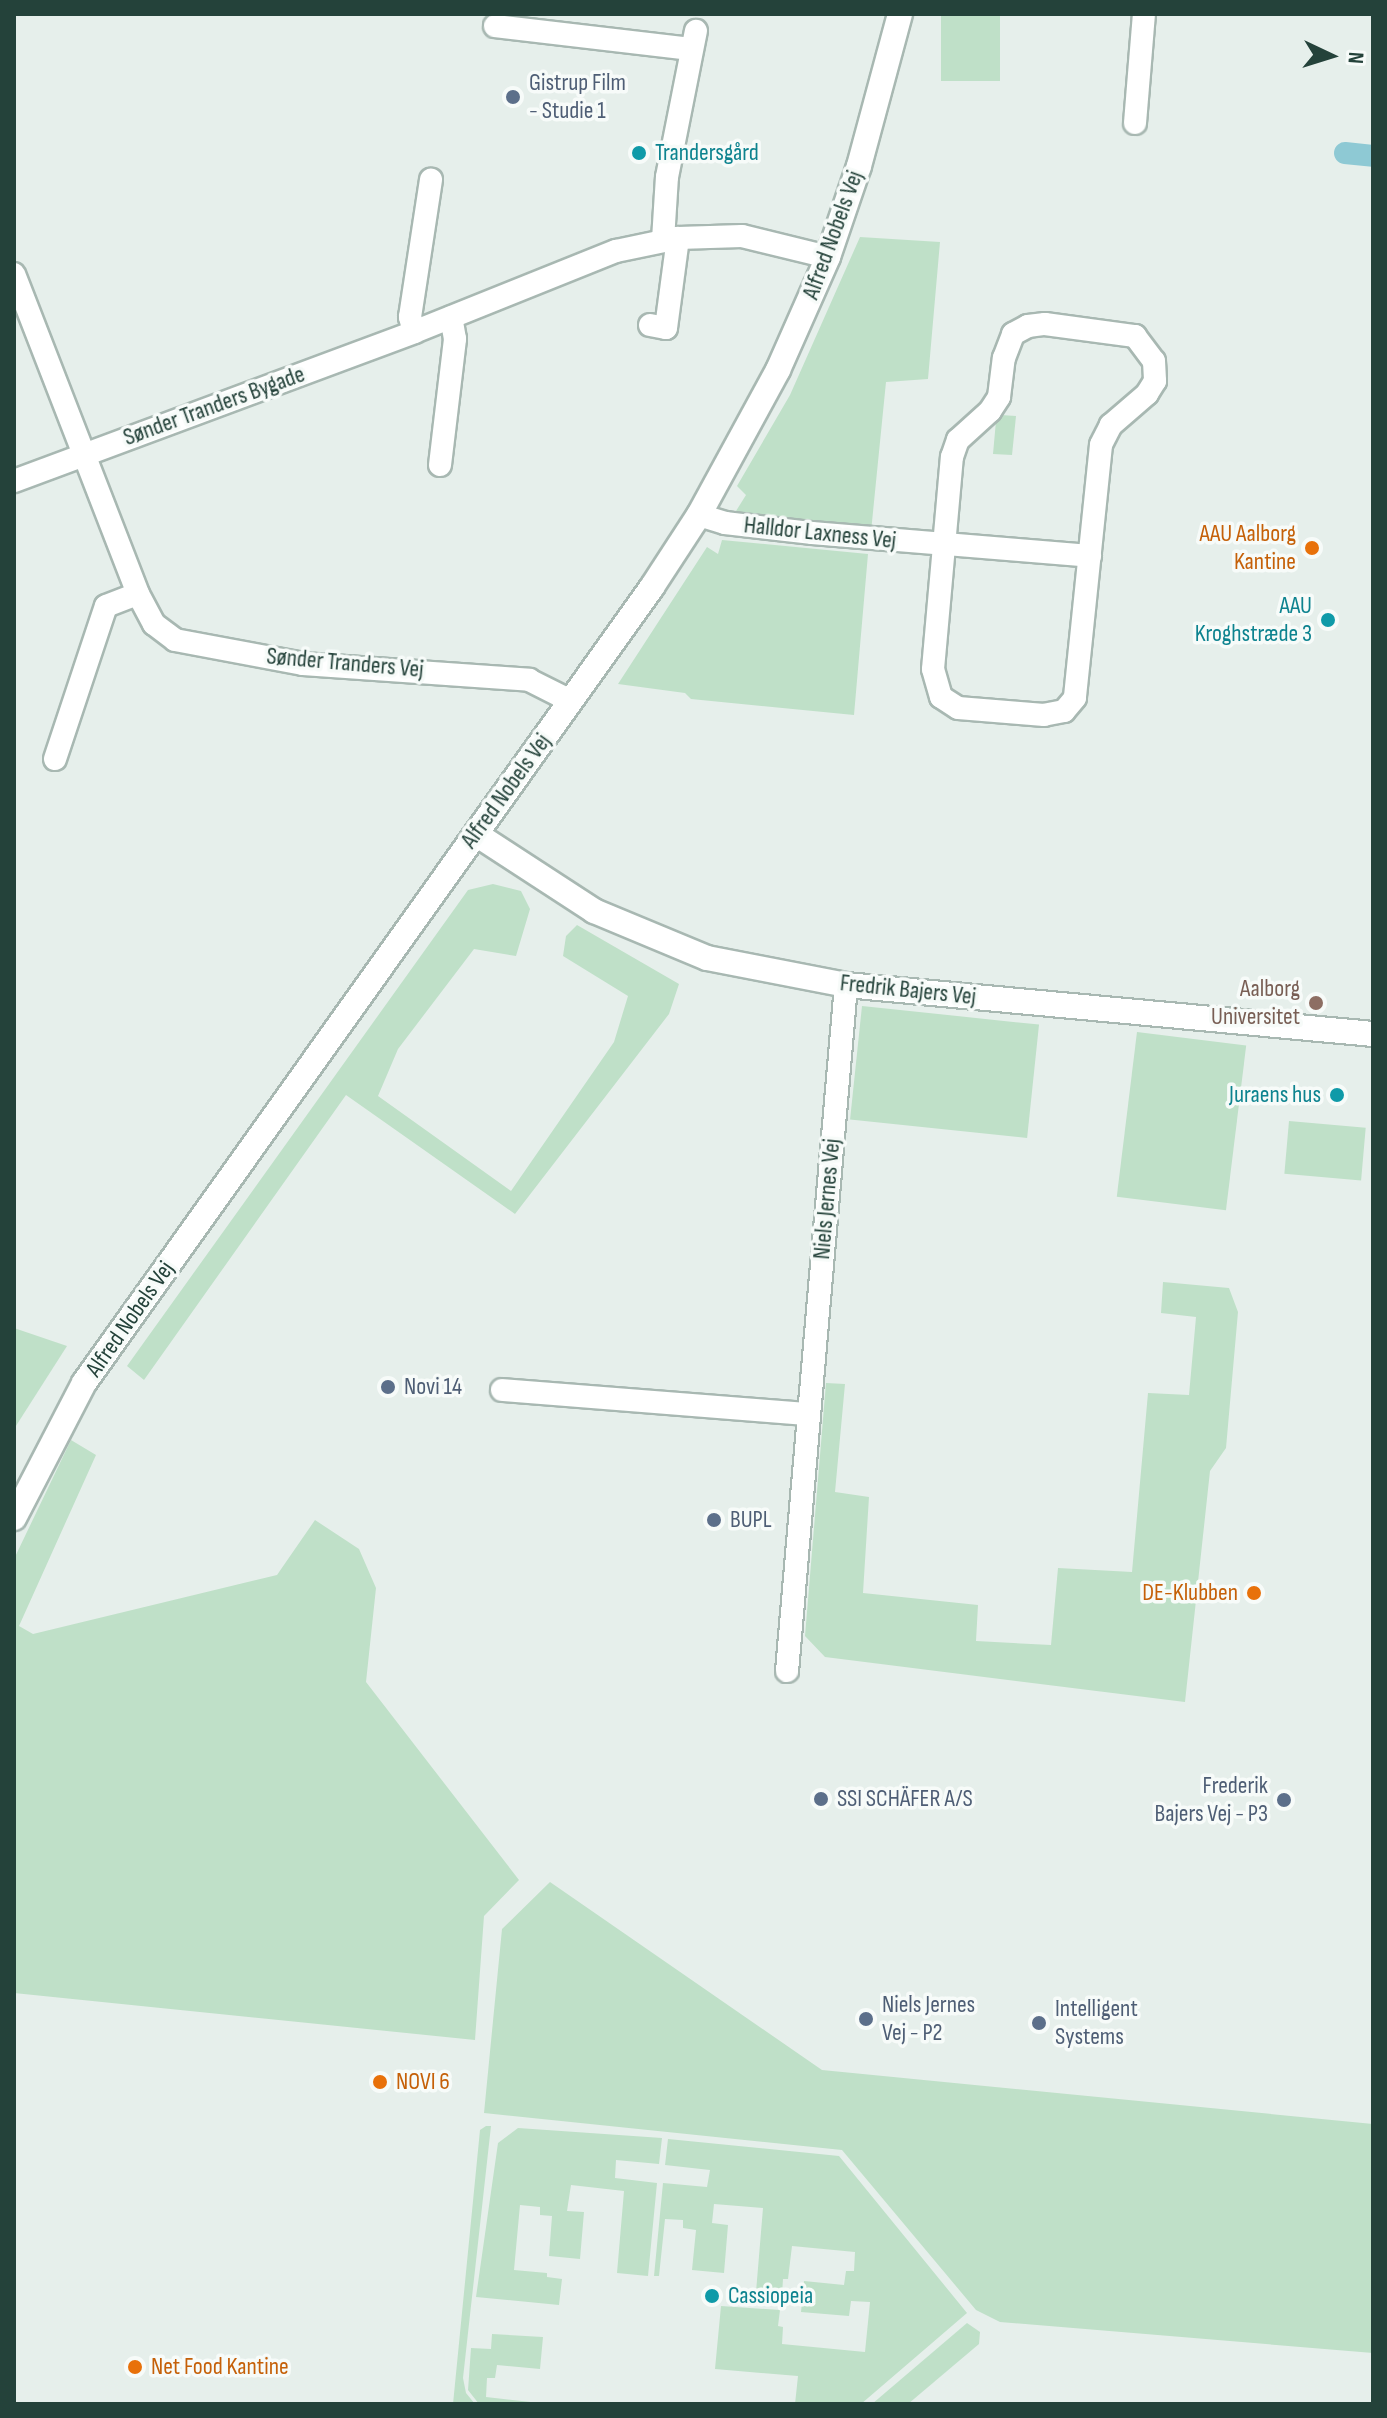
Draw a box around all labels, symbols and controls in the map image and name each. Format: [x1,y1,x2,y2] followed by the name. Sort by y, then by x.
[1291,16,1371,96] north arrow
[1342,51,1369,65] text: N
[529,69,626,125] place label: Gistrup Film - Studie 1
[504,88,522,106] marker: Gistrup Film - Studie 1
[655,139,759,167] place label: Trandersgård
[630,144,648,162] marker: Trandersgård
[796,167,870,303] street label: Alfred Nobels Vej
[119,360,309,452] street label: Sønder Tranders Bygade
[742,511,898,555] street label: Halldor Laxness Vej
[1199,520,1296,576] place label: AAU Aalborg Kantine
[1303,539,1321,557] marker: AAU Aalborg Kantine
[1195,592,1312,648] place label: AAU Kroghstræde 3
[1319,611,1337,629] marker: AAU Kroghstræde 3
[265,642,425,684] street label: Sønder Tranders Vej
[455,728,557,854] street label: Alfred Nobels Vej
[839,969,977,1011] street label: Fredrik Bajers Vej
[1211,975,1300,1031] place label: Aalborg Universitet
[1307,994,1325,1012] marker: Aalborg Universitet
[1229,1081,1321,1109] place label: Juraens hus
[1328,1086,1346,1104] marker: Juraens hus
[807,1137,847,1261] street label: Niels Jernes Vej
[80,1256,180,1382] street label: Alfred Nobels Vej
[404,1373,462,1401] place label: Novi 14
[379,1378,397,1396] marker: Novi 14
[730,1506,772,1534] place label: BUPL
[705,1511,723,1529] marker: BUPL
[1142,1579,1238,1607] place label: DE-Klubben
[1245,1584,1263,1602] marker: DE-Klubben
[1154,1772,1268,1828] place label: Frederik Bajers Vej - P3
[837,1785,973,1813] place label: SSI SCHÄFER A/S
[812,1790,830,1808] marker: SSI SCHÄFER A/S
[1275,1791,1293,1809] marker: Frederik Bajers Vej - P3
[882,1991,975,2047] place label: Niels Jernes Vej - P2
[1055,1995,1138,2051] place label: Intelligent Systems
[857,2010,875,2028] marker: Niels Jernes Vej - P2
[1030,2014,1048,2032] marker: Intelligent Systems
[396,2068,450,2096] place label: NOVI 6
[371,2073,389,2091] marker: NOVI 6
[728,2282,813,2310] place label: Cassiopeia
[703,2287,721,2305] marker: Cassiopeia
[151,2353,289,2381] place label: Net Food Kantine
[126,2358,144,2376] marker: Net Food Kantine

